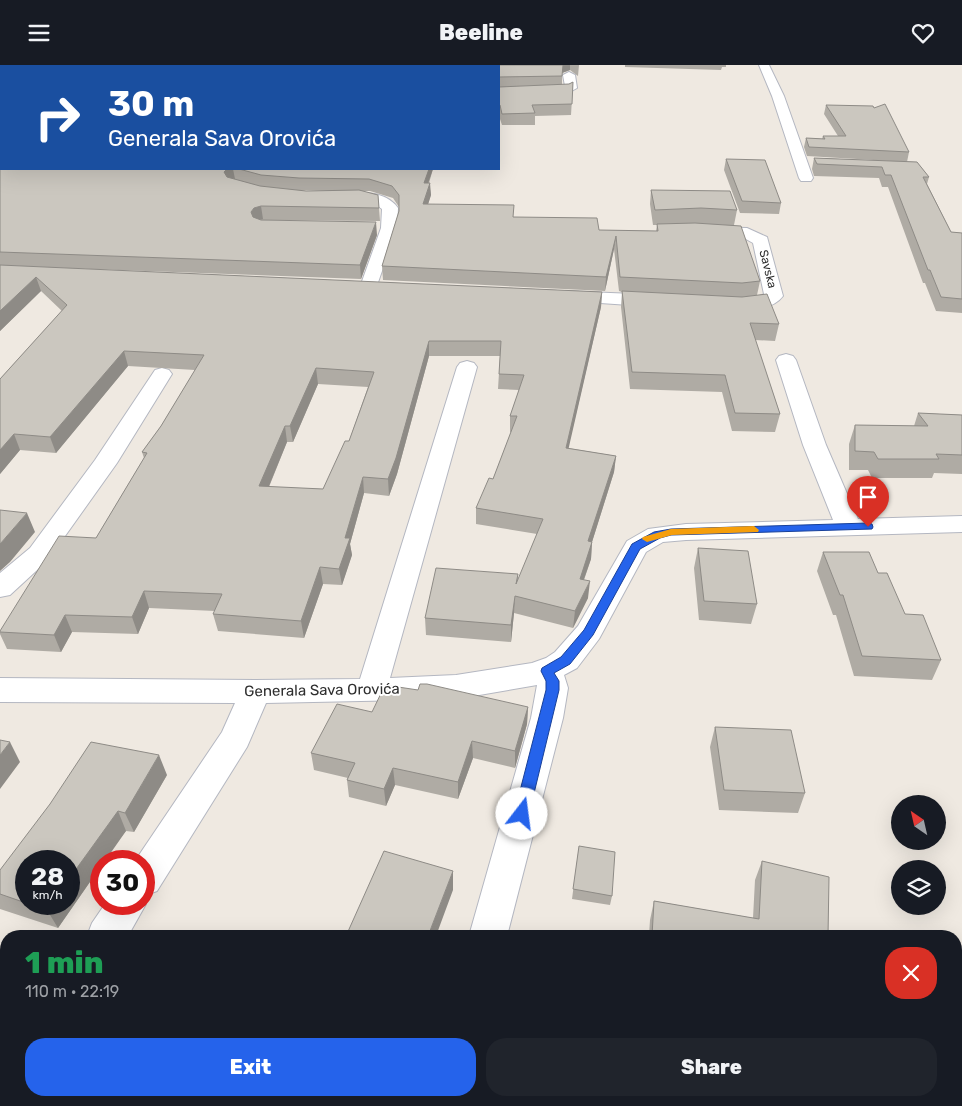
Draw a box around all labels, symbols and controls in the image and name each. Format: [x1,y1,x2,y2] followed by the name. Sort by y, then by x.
[25,19,53,47] icon: menu
[439,19,523,46] text: Beeline
[909,19,937,47] icon: heart
[108,83,194,125] text: 30 m
[25,85,90,150] icon: right
[108,125,336,152] text: Generala Sava Orovića
[756,248,780,290] street label: Savska
[847,476,889,527] pin
[854,483,882,511] icon: arrive
[244,680,400,700] street label: Generala Sava Orovića
[495,787,547,839] position arrow
[891,795,946,850] north arrow
[891,795,946,915] map controls
[90,850,155,915] speed limit sign: 30
[891,860,946,915] button: layers
[31,862,64,891] text: 28
[33,888,62,902] text: km/h
[25,945,103,981] text: 1 min
[885,947,937,999] button: close
[25,982,119,1001] text: 110 m · 22:19
[25,1038,476,1096] button: Exit
[486,1038,937,1096] button: Share

